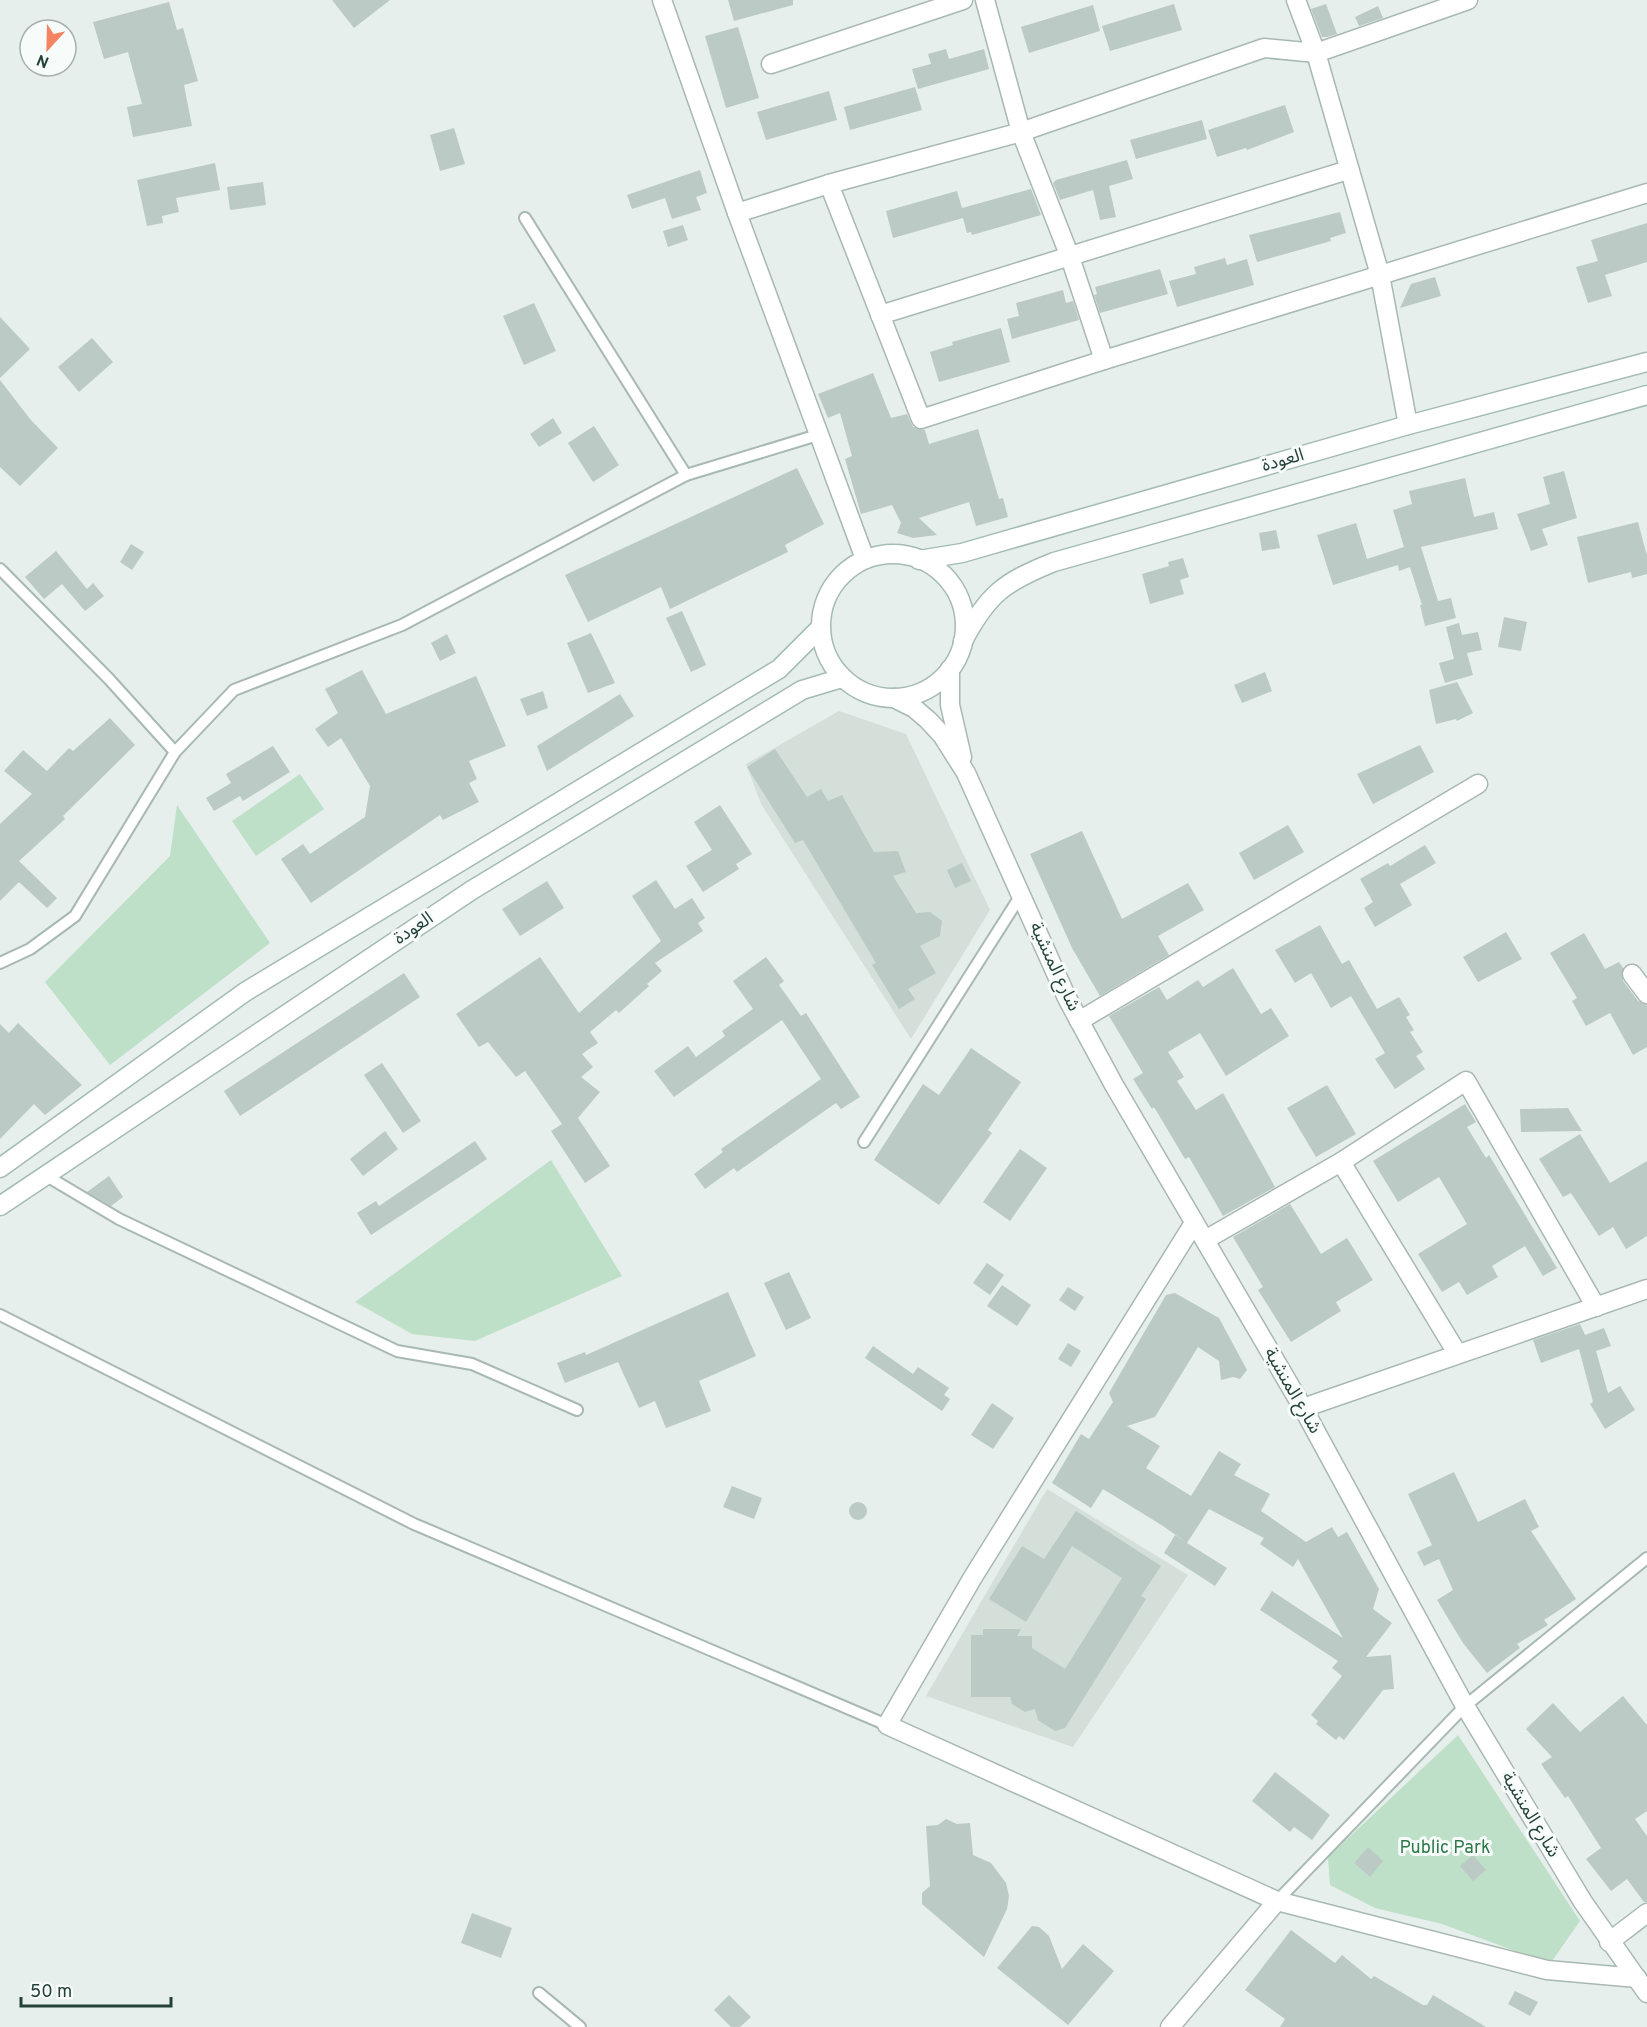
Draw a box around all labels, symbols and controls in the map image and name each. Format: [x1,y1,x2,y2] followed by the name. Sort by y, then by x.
[18,18,78,78] north arrow
[34,49,52,71] text: N
[1259,444,1307,478] street label: العودة
[390,908,438,950] street label: العودة
[1022,919,1085,1016] street label: شارع المنشية
[1257,1344,1326,1439] street label: شارع المنشية
[1495,1768,1564,1862] street label: شارع المنشية
[1400,1837,1491,1860] park label: Public Park
[21,1970,171,2008] scale bar
[30,1981,72,2004] text: 50 m

